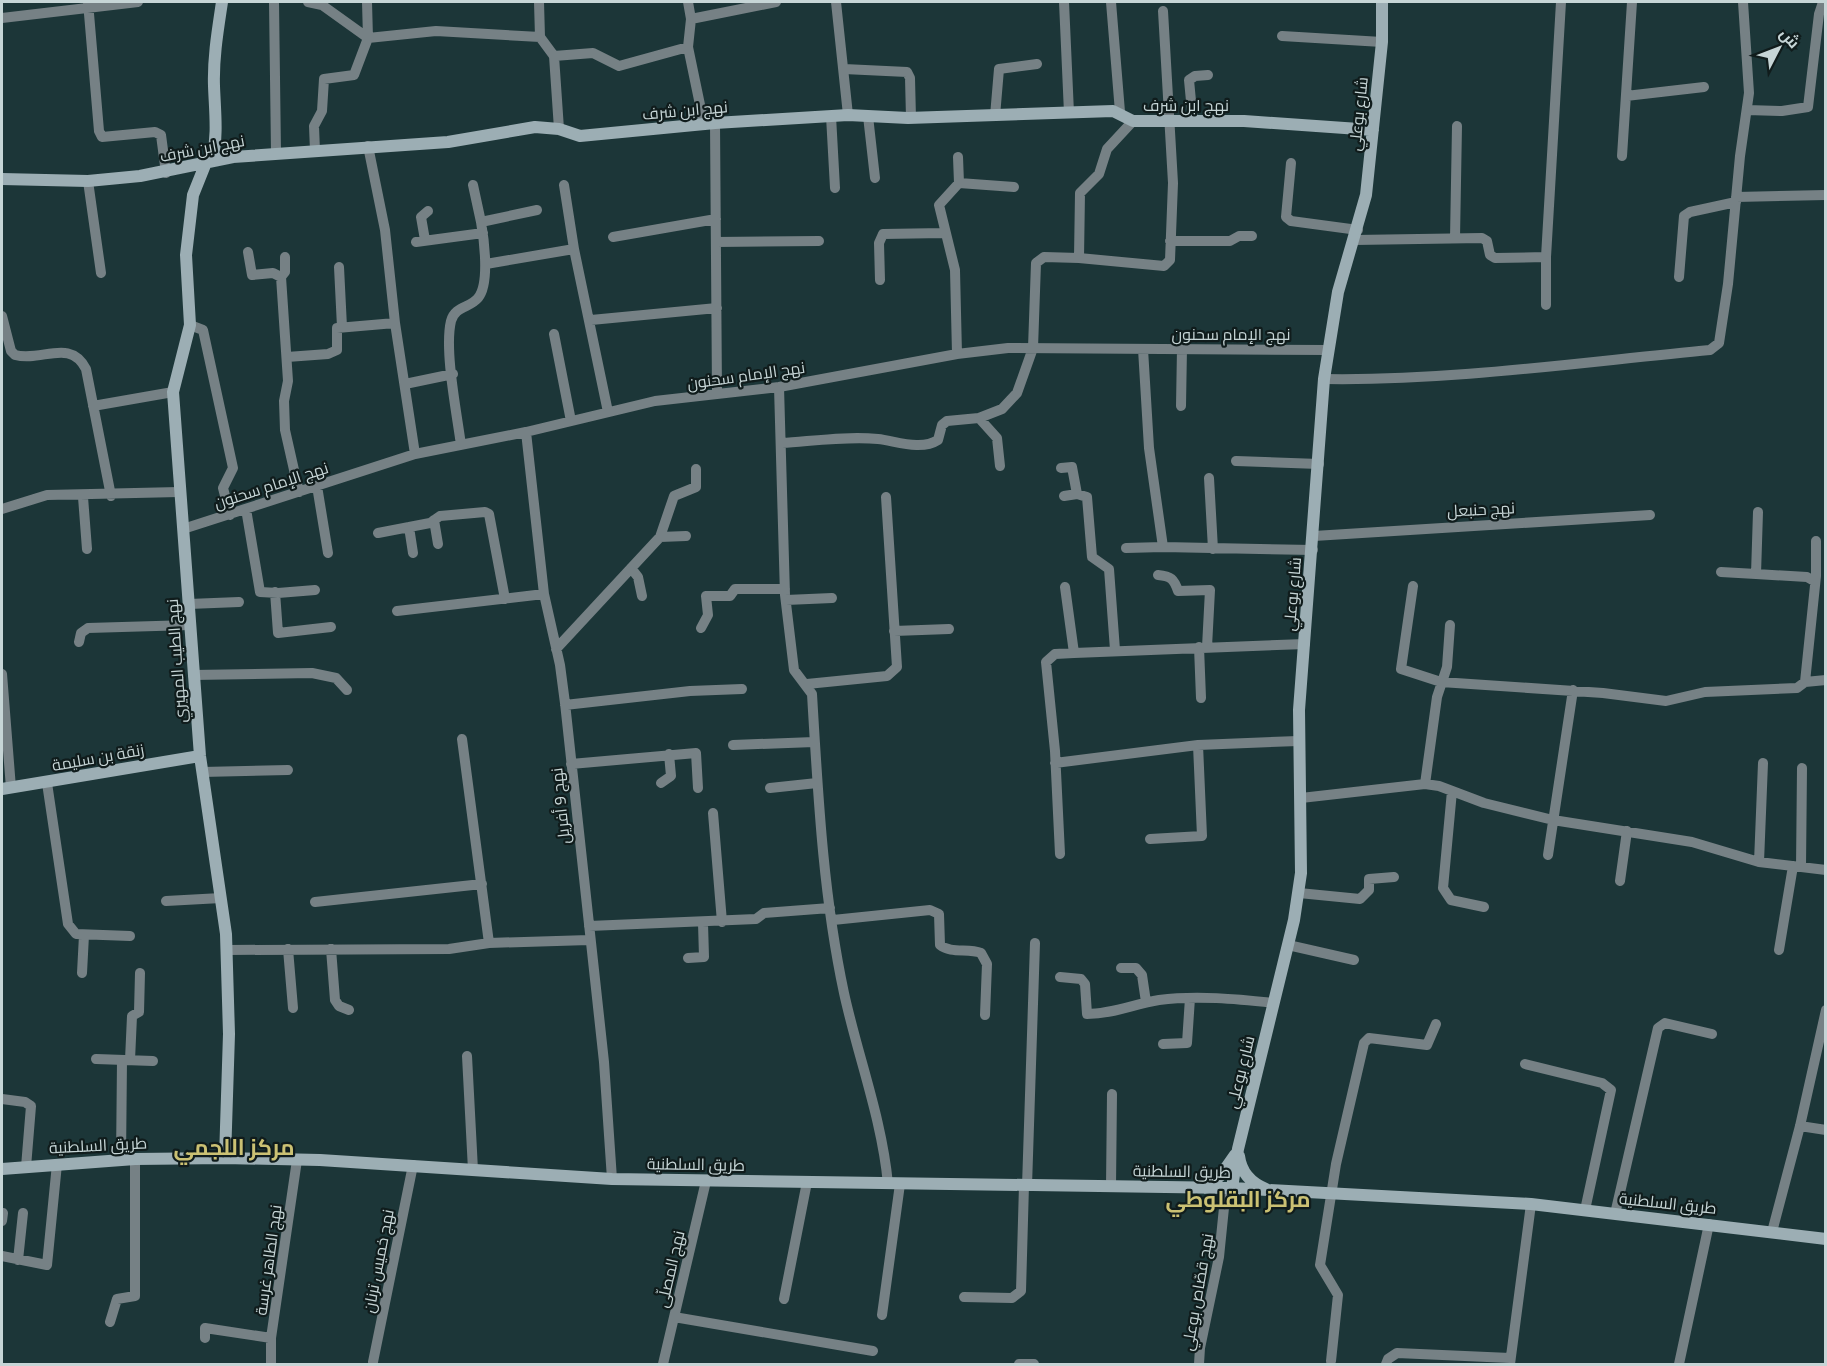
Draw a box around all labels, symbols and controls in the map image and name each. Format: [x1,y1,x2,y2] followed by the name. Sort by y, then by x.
[1749,18,1809,78] north arrow
[1772,20,1808,56] text: ش
[1339,75,1377,153] street label: شارع بوعلي
[1143,90,1229,120] street label: نهج ابن شرف
[641,91,729,129] street label: نهج ابن شرف
[157,125,247,171] street label: نهج ابن شرف
[1171,319,1291,349] street label: نهج الإمام سحنون
[685,352,807,398] street label: نهج الإمام سحنون
[210,452,332,518] street label: نهج الإمام سحنون
[1446,492,1516,526] street label: نهج حنبعل
[1274,556,1310,632] street label: شارع بوعلي
[157,598,195,724] street label: نهج الطيب المهيري
[49,734,147,780] street label: زنقة بن سليمة
[541,766,579,846] street label: نهج 9 أفريل
[1216,1032,1264,1112] street label: شارع بوعلي
[174,1126,294,1168] district label: مركز اللجمي
[48,1127,148,1163] street label: طريق السلطنية
[647,1148,745,1180] street label: طريق السلطنية
[1133,1155,1231,1187] street label: طريق السلطنية
[1165,1178,1311,1220] district label: مركز البقلوطي
[1618,1183,1718,1223] street label: طريق السلطنية
[245,1203,291,1317] street label: نهج الطاهر غرسة
[353,1207,403,1315] street label: نهج خميس ترنان
[647,1227,693,1311] street label: نهج المصلّى
[1172,1231,1222,1353] street label: نهج قصّاص بوعلي

